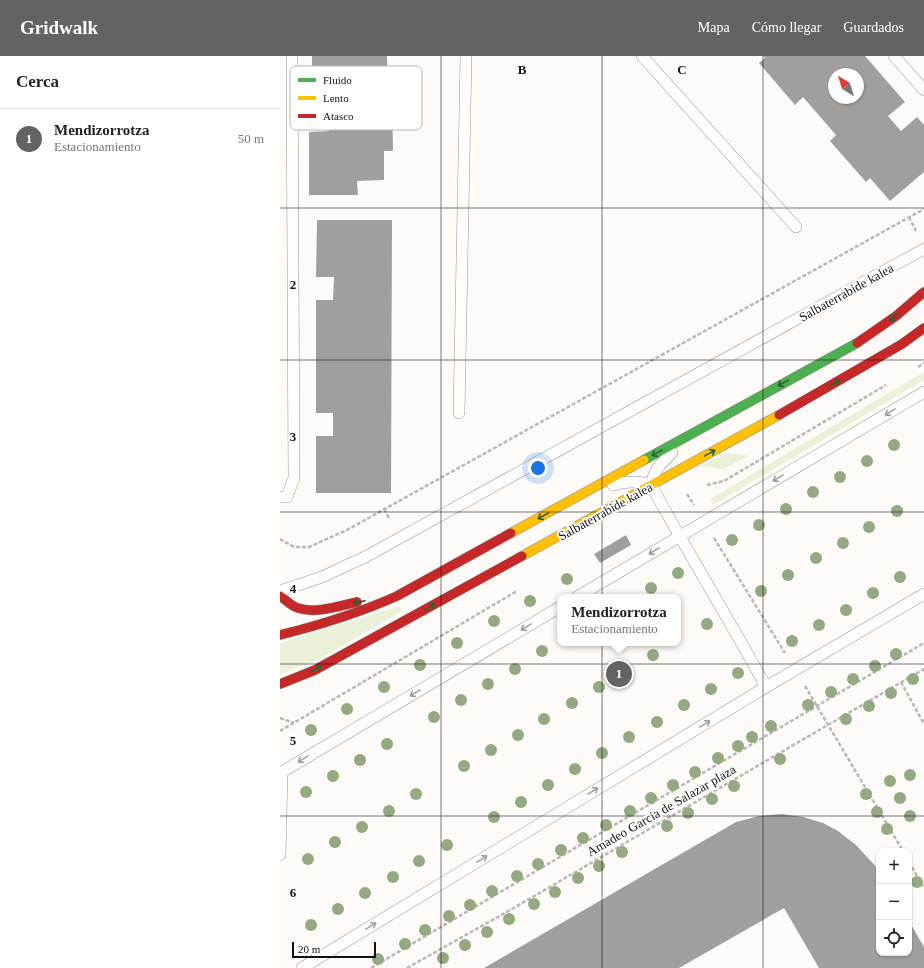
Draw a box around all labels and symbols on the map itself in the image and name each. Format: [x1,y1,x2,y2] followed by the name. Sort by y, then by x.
[518,62,527,77] text: B
[677,62,687,77] text: C
[290,66,422,130] legend
[828,68,864,104] north arrow
[323,74,352,86] text: Fluido
[323,92,349,104] text: Lento
[323,110,354,122] text: Atasco
[796,260,896,325] street label: Salbaterrabide kalea
[290,277,296,292] text: 2
[889,313,900,321] one-way arrow
[829,378,841,386] one-way arrow
[777,380,789,388] one-way arrow
[884,408,896,416] one-way arrow
[290,429,297,444] text: 3
[704,448,716,456] one-way arrow
[651,449,663,457] one-way arrow
[528,458,548,478] your location
[772,474,784,482] one-way arrow
[555,479,655,544] street label: Salbaterrabide kalea
[537,512,549,520] one-way arrow
[649,547,660,555] one-way arrow
[290,581,297,596] text: 4
[353,598,366,606] one-way arrow
[424,603,436,610] one-way arrow
[520,623,532,631] one-way arrow
[606,659,632,689] pin: 1
[310,665,322,672] one-way arrow
[410,689,421,697] one-way arrow
[699,720,710,728] one-way arrow
[290,733,297,748] text: 5
[297,756,309,764] one-way arrow
[584,761,739,859] street label: Amadeo Garcia de Salazar plaza
[587,787,599,795] one-way arrow
[476,854,488,862] one-way arrow
[290,885,297,900] text: 6
[365,922,376,930] one-way arrow
[292,940,376,959] scale bar

